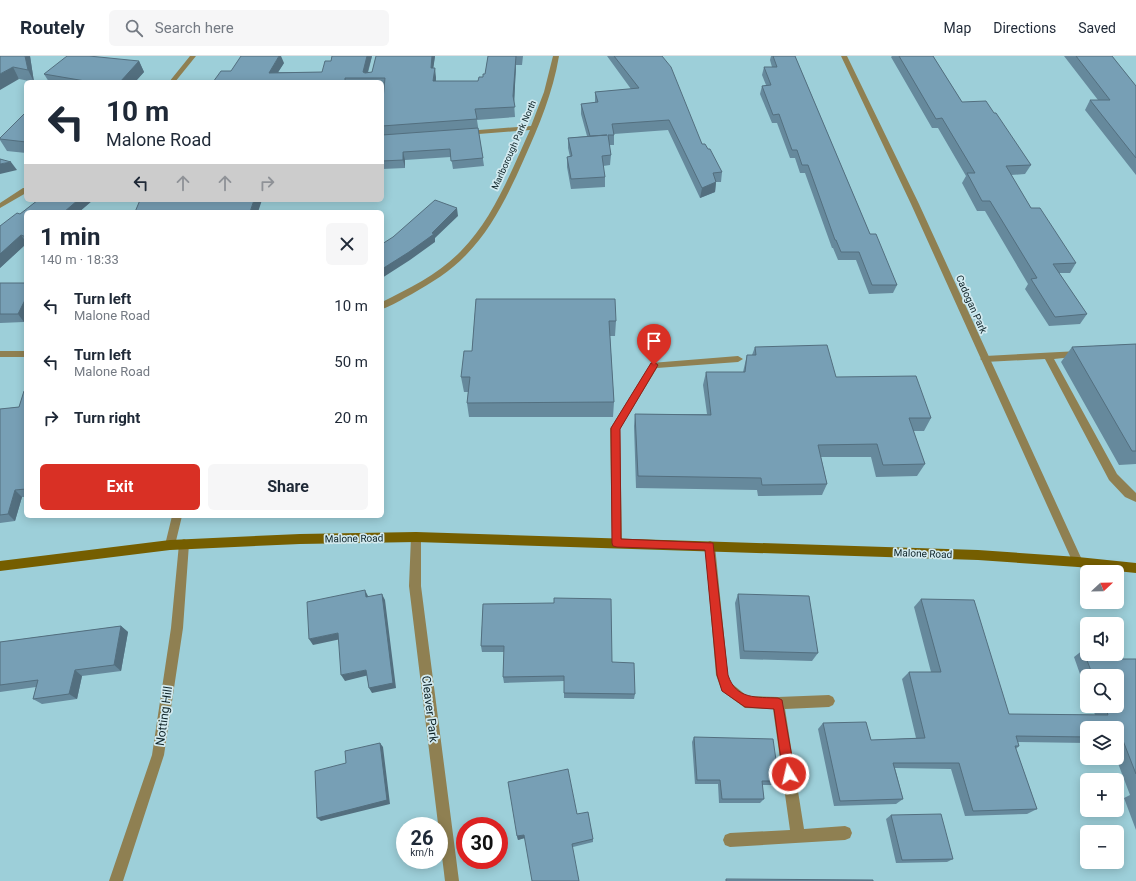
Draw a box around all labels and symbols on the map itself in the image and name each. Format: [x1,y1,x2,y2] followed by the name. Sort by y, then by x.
[490,99,538,191] street label: Marlborough Park North
[954,273,990,336] street label: Cadogan Park
[637,324,671,365] pin
[325,532,383,545] street label: Malone Road
[894,547,952,560] street label: Malone Road
[1080,565,1124,609] north arrow
[419,675,441,744] street label: Cleaver Park
[153,685,175,747] street label: Notting Hill
[768,753,810,795] position arrow
[456,817,508,869] speed limit sign: 30

